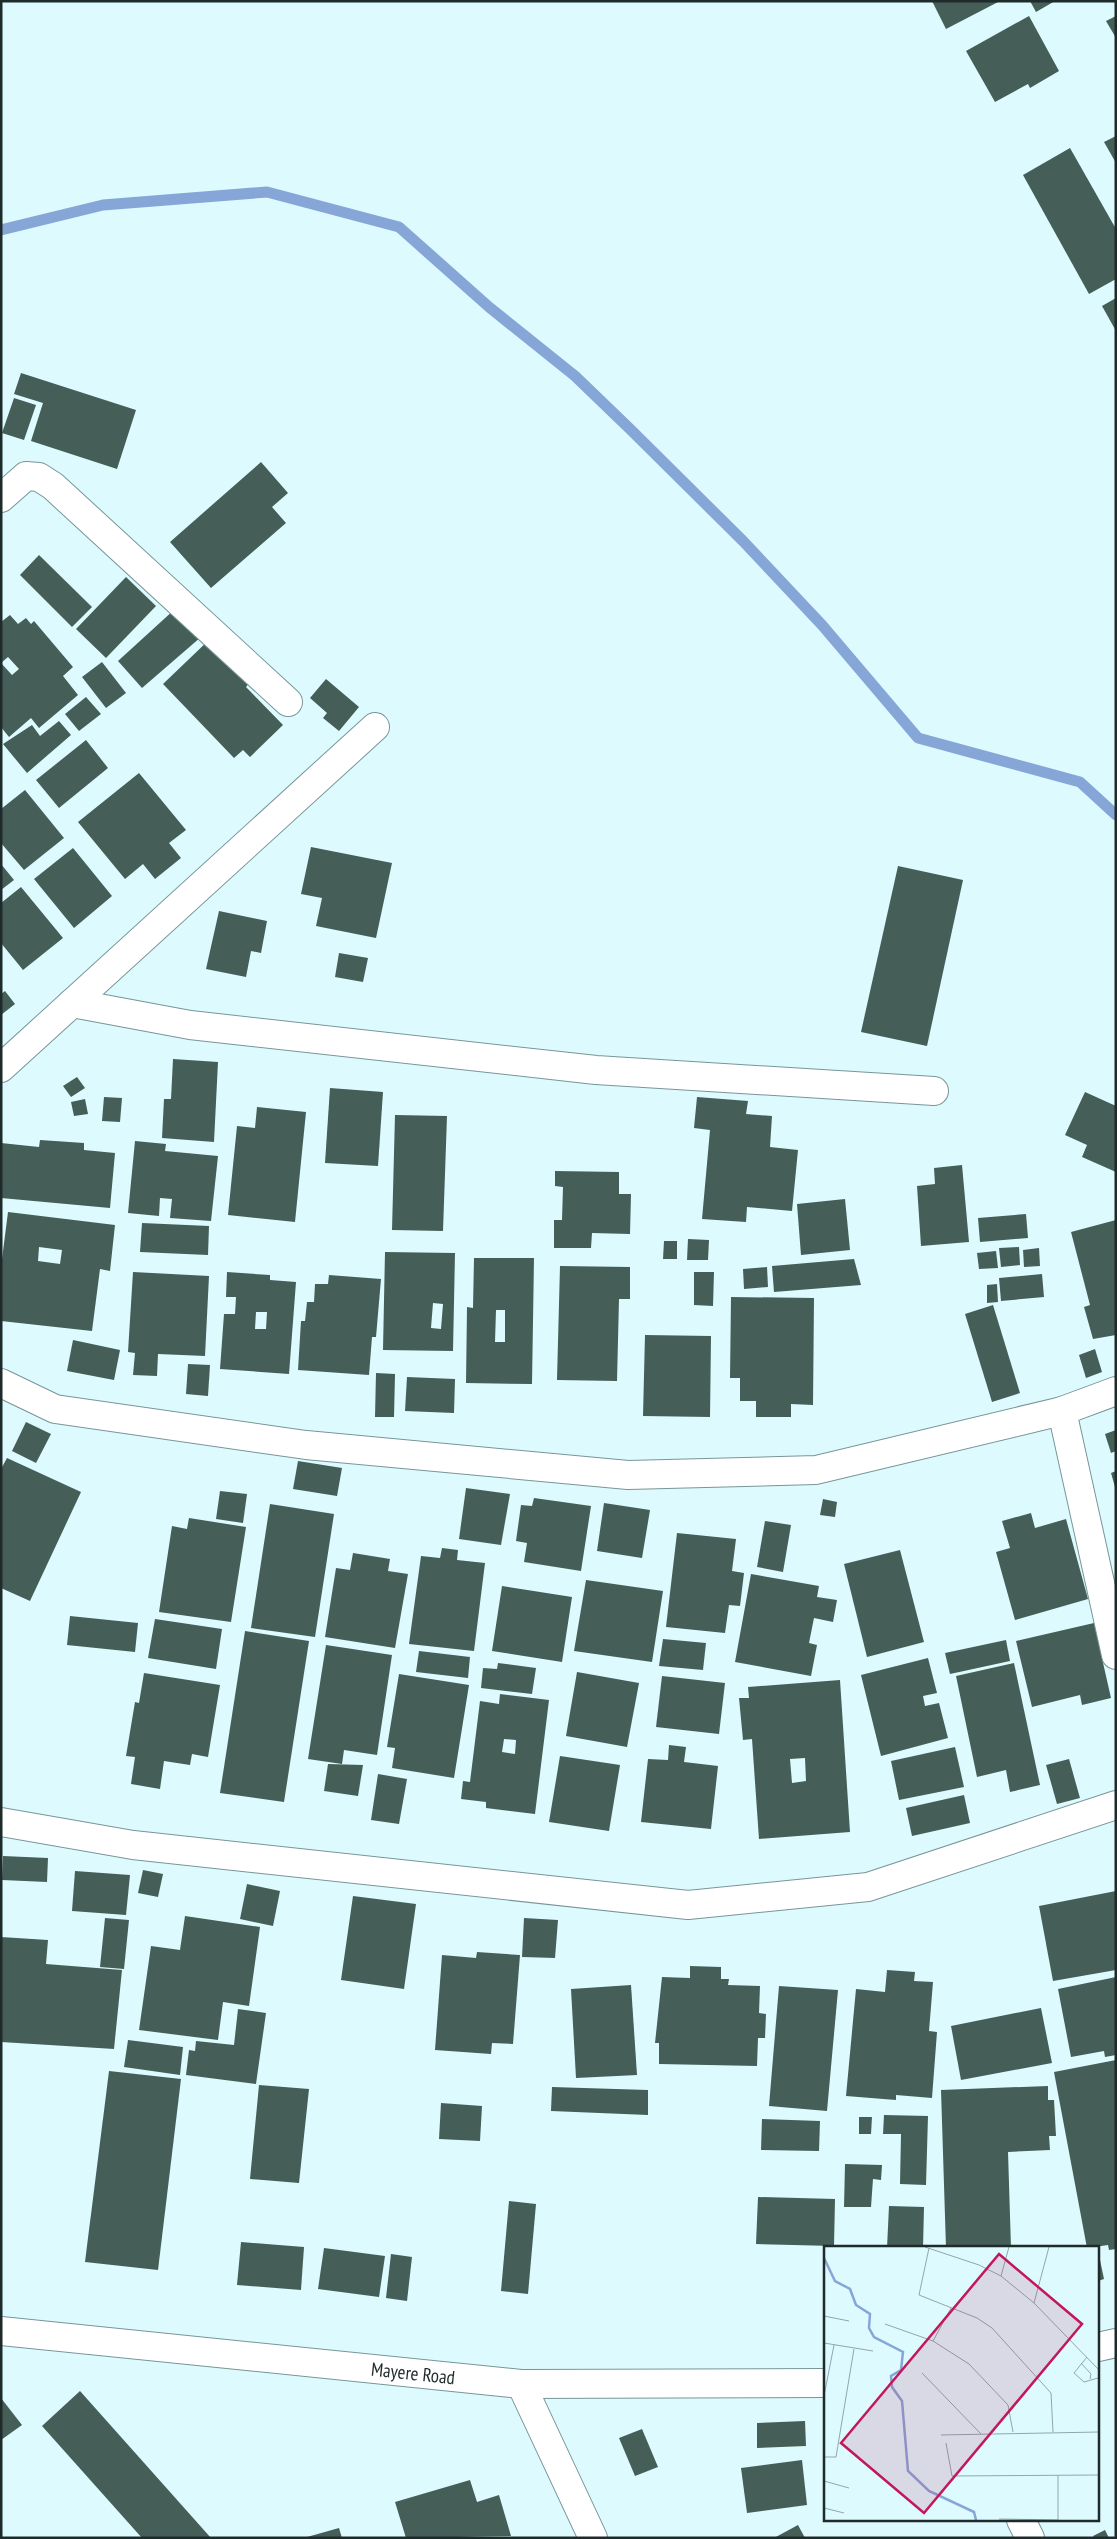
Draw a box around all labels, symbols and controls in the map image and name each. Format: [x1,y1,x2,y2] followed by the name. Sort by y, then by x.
[824,2246,1100,2522] inset map
[370,2357,456,2389] street label: Mayere Road

